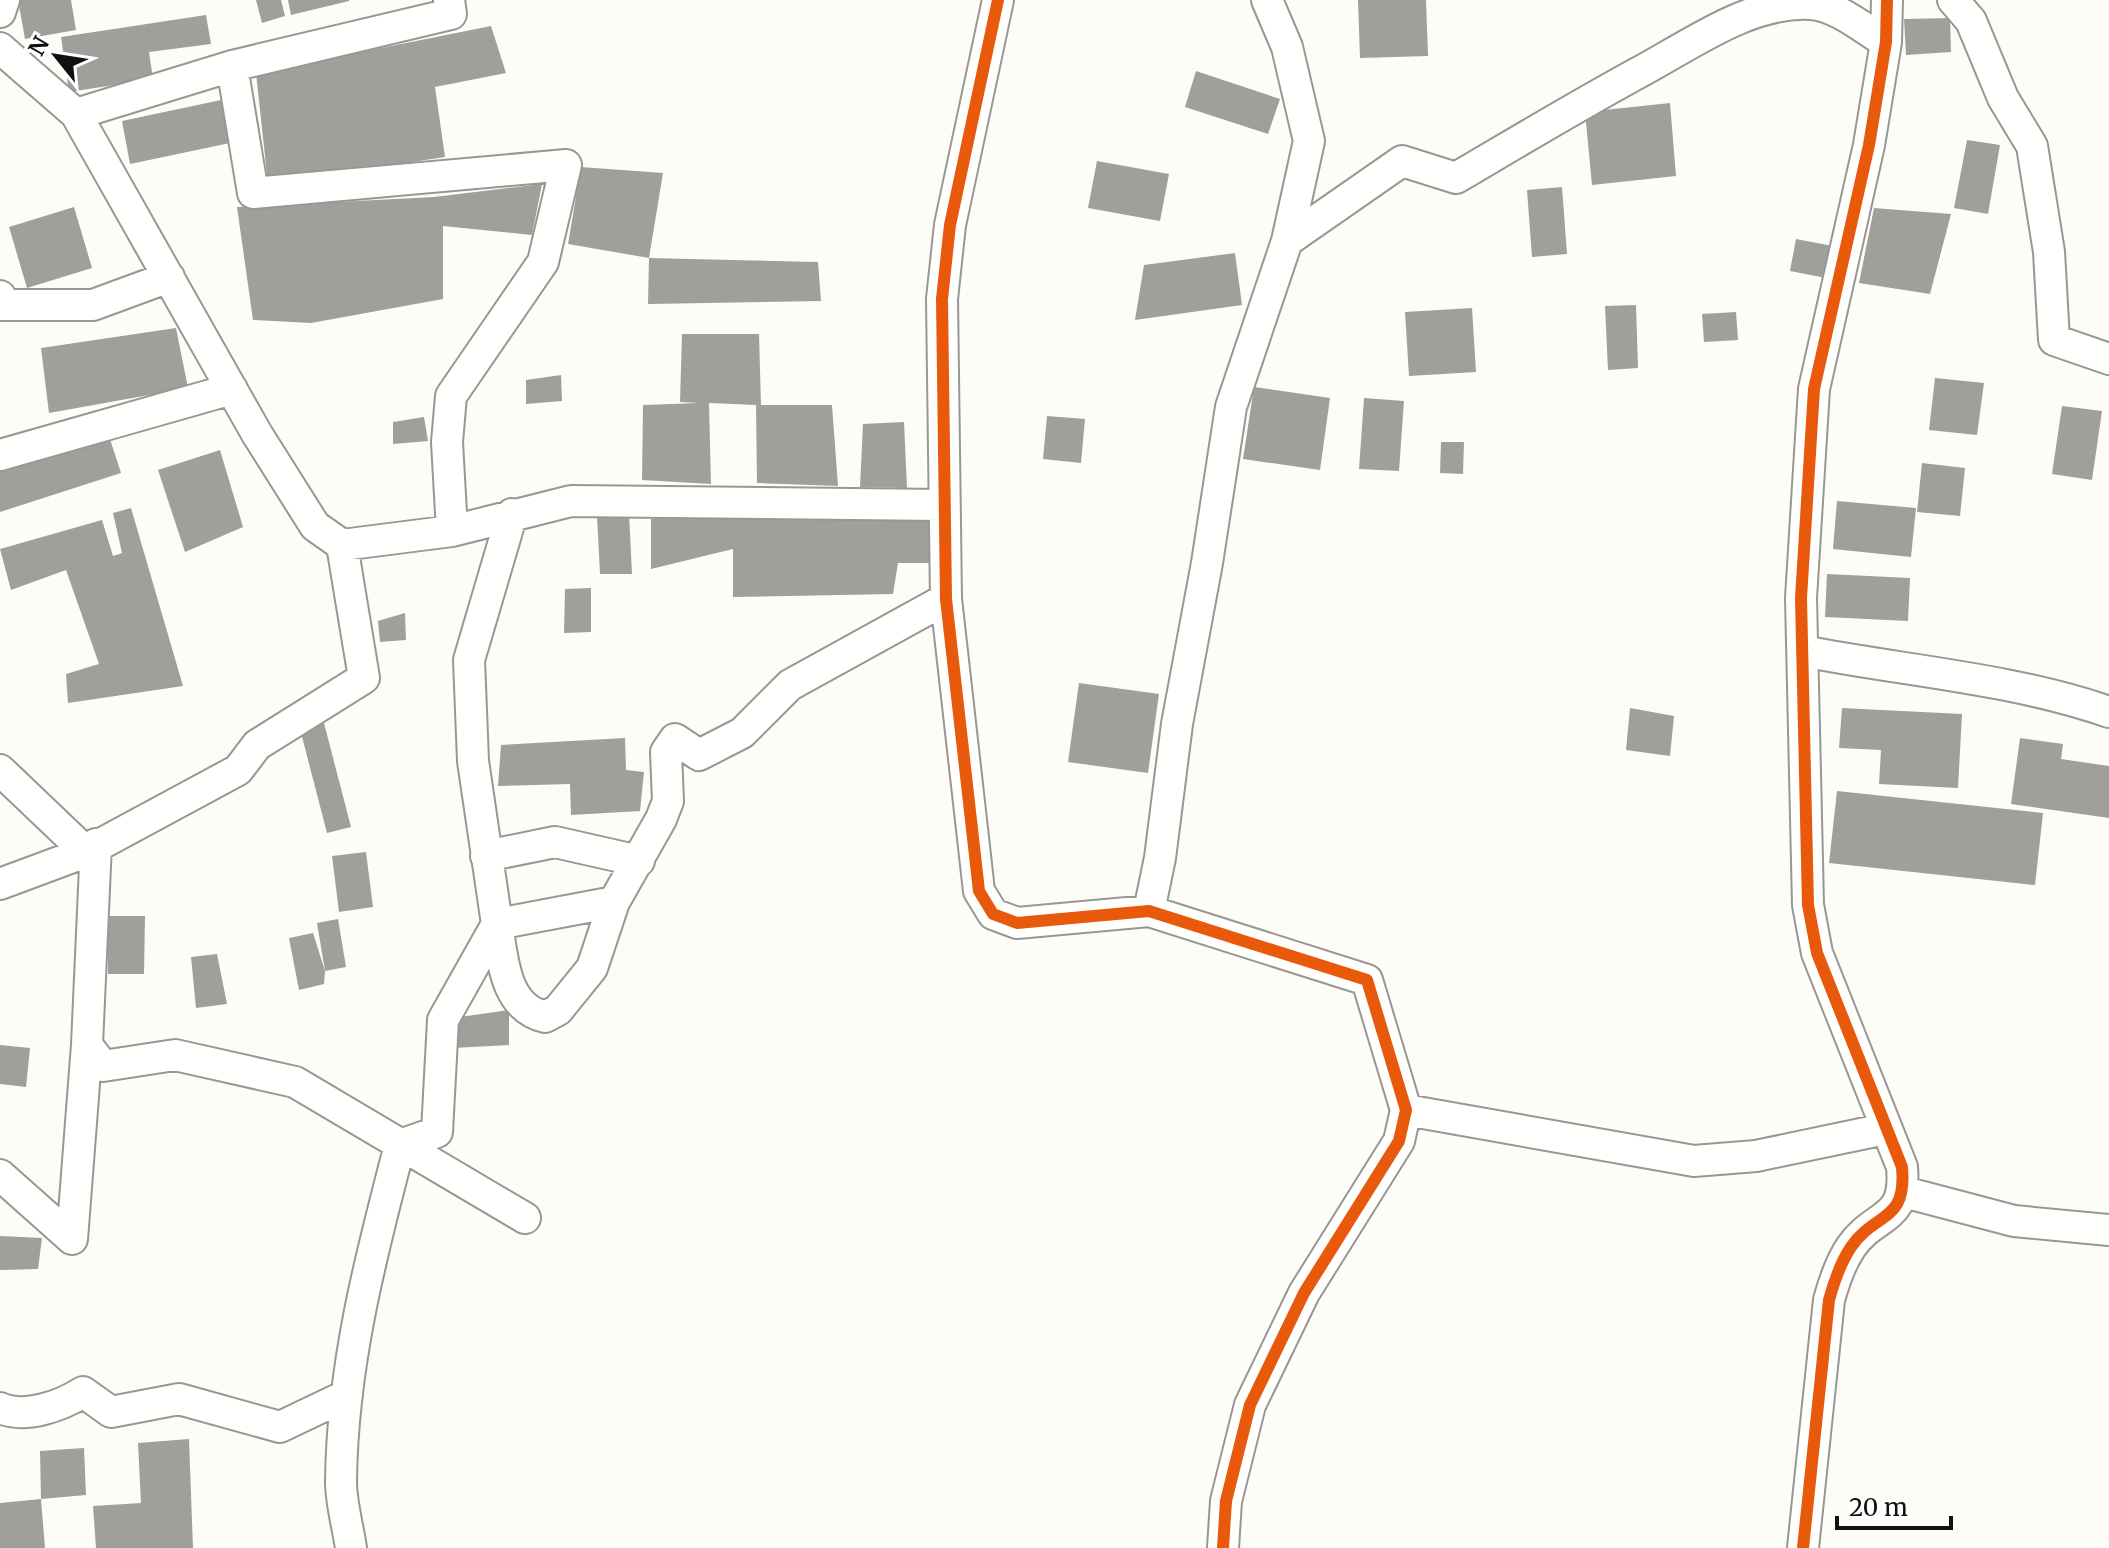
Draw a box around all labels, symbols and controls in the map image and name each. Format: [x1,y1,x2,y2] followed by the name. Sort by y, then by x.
[16,16,96,96] north arrow
[22,31,55,61] text: N
[1837,1480,1951,1530] scale bar
[1849,1492,1908,1523] text: 20 m

